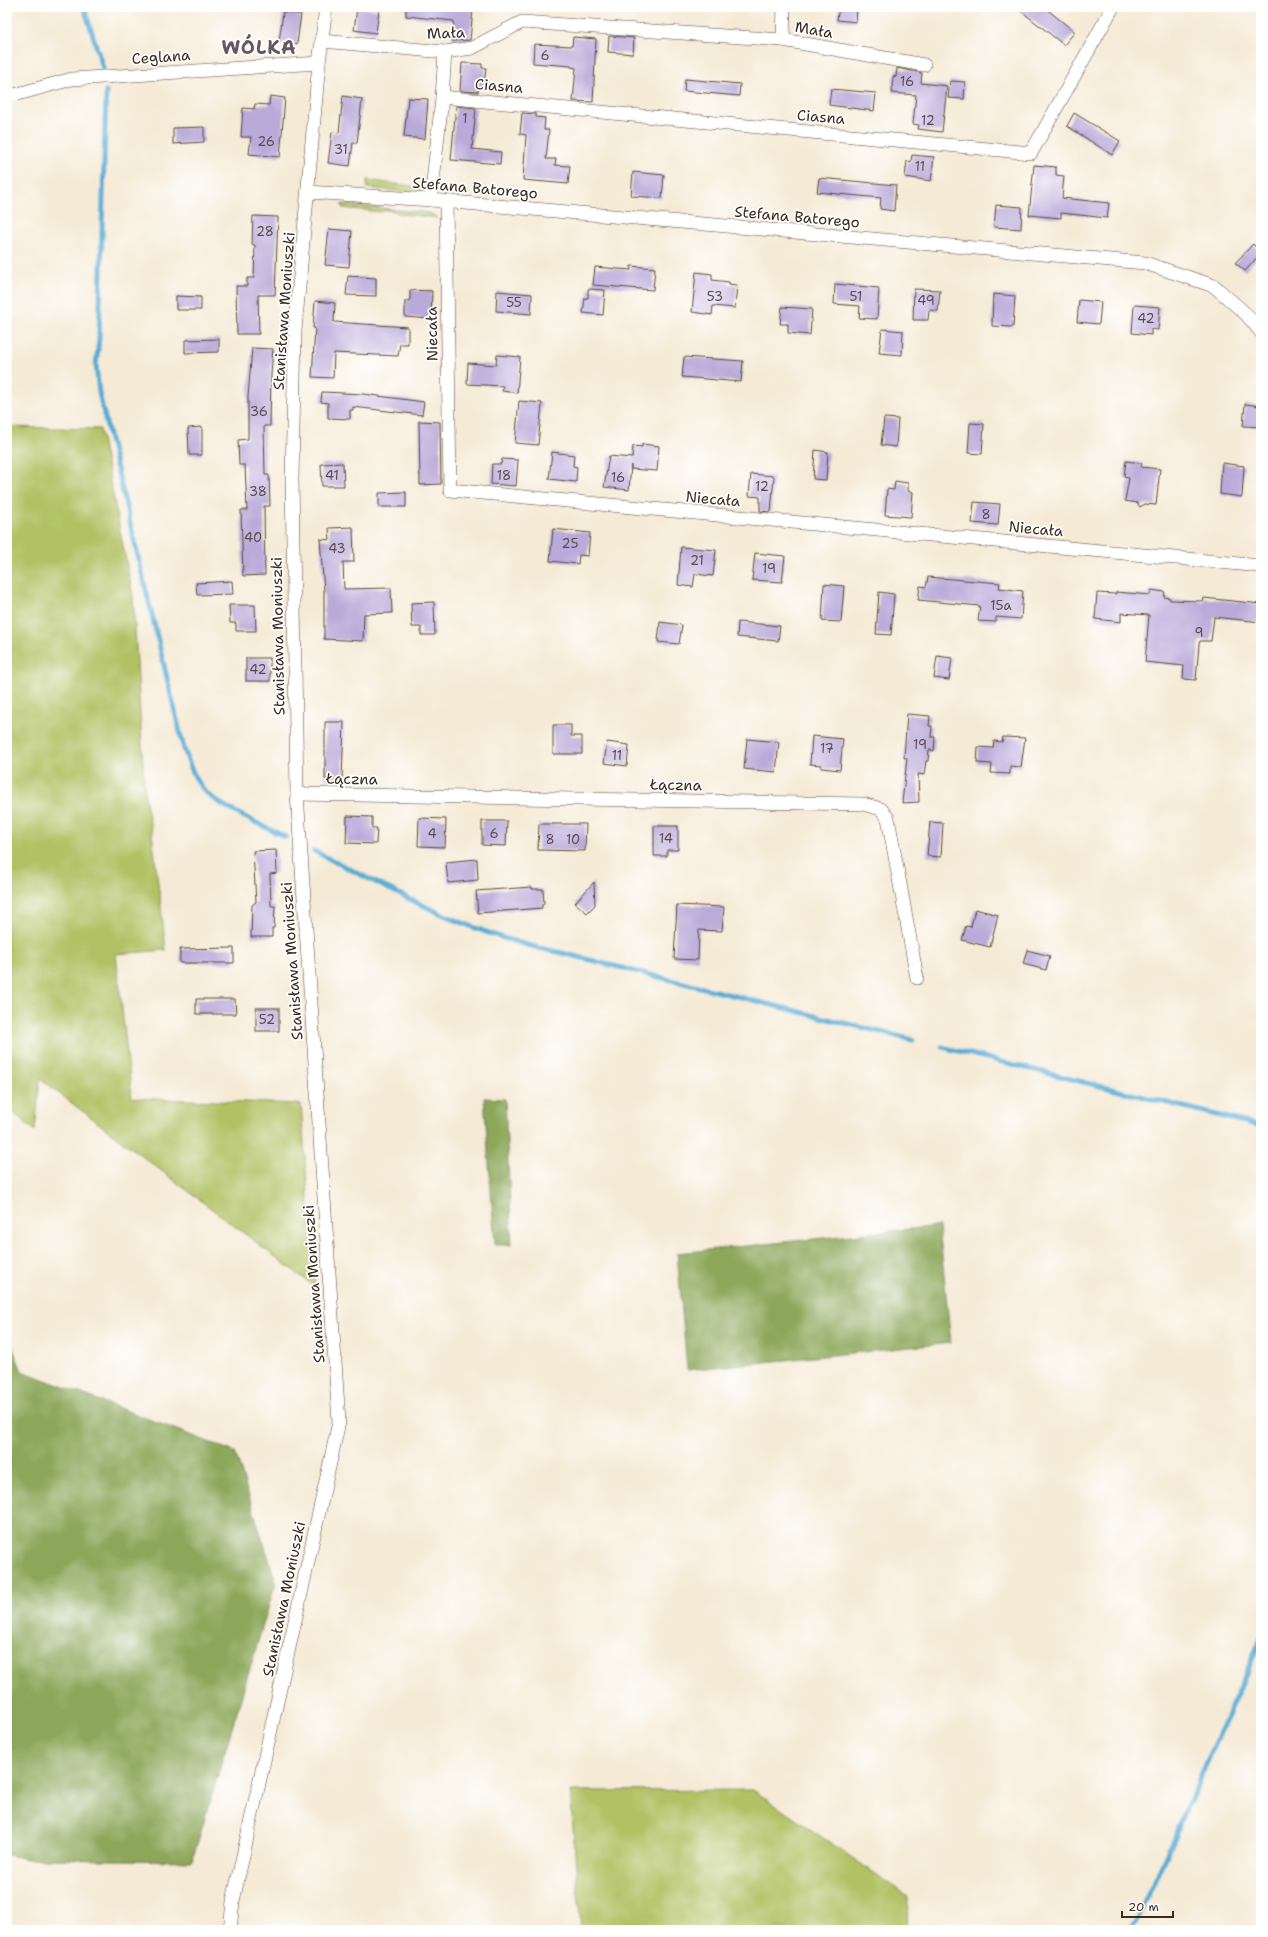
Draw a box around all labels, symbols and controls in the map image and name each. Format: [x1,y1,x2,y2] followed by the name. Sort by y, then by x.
[793,17,835,43] street label: Mała
[427,22,466,44] street label: Mała
[221,34,297,60] district label: WÓLKA
[131,45,192,69] street label: Ceglana
[540,47,550,64] house number: 6
[900,73,914,90] house number: 16
[474,74,525,98] street label: Ciasna
[796,105,847,129] street label: Ciasna
[462,110,468,127] house number: 1
[921,112,935,129] house number: 12
[257,133,275,150] house number: 26
[334,141,348,158] house number: 31
[915,158,925,175] house number: 11
[411,173,539,203] street label: Stefana Batorego
[733,202,861,232] street label: Stefana Batorego
[256,223,274,240] house number: 28
[268,231,300,391] street label: Stanisława Moniuszki
[707,288,723,305] house number: 53
[850,288,862,305] house number: 51
[917,292,935,309] house number: 49
[506,294,522,311] house number: 55
[422,306,442,362] street label: Niecała
[1137,310,1155,327] house number: 42
[250,403,268,420] house number: 36
[325,467,339,484] house number: 41
[497,467,511,484] house number: 18
[611,469,625,486] house number: 16
[755,478,769,495] house number: 12
[249,483,267,500] house number: 38
[685,487,742,511] street label: Niecała
[981,506,991,523] house number: 8
[1008,517,1065,541] street label: Niecała
[244,529,262,546] house number: 40
[562,535,578,552] house number: 25
[328,540,346,557] house number: 43
[690,552,704,569] house number: 21
[267,557,289,715] street label: Stanisława Moniuszki
[762,560,776,577] house number: 19
[990,597,1012,614] house number: 15a
[1194,624,1204,641] house number: 9
[249,661,267,678] house number: 42
[913,736,927,753] house number: 19
[820,740,834,757] house number: 17
[612,747,622,764] house number: 11
[325,769,379,789] street label: Łączna
[649,775,703,795] street label: Łączna
[427,825,437,842] house number: 4
[489,825,499,842] house number: 6
[659,830,673,847] house number: 14
[545,831,555,848] house number: 8
[566,831,580,848] house number: 10
[276,881,308,1041] street label: Stanisława Moniuszki
[259,1011,275,1028] house number: 52
[298,1204,330,1364] street label: Stanisława Moniuszki
[258,1519,310,1679] street label: Stanisława Moniuszki
[1122,1893,1173,1919] scale bar
[1128,1899,1159,1915] text: 20 m

